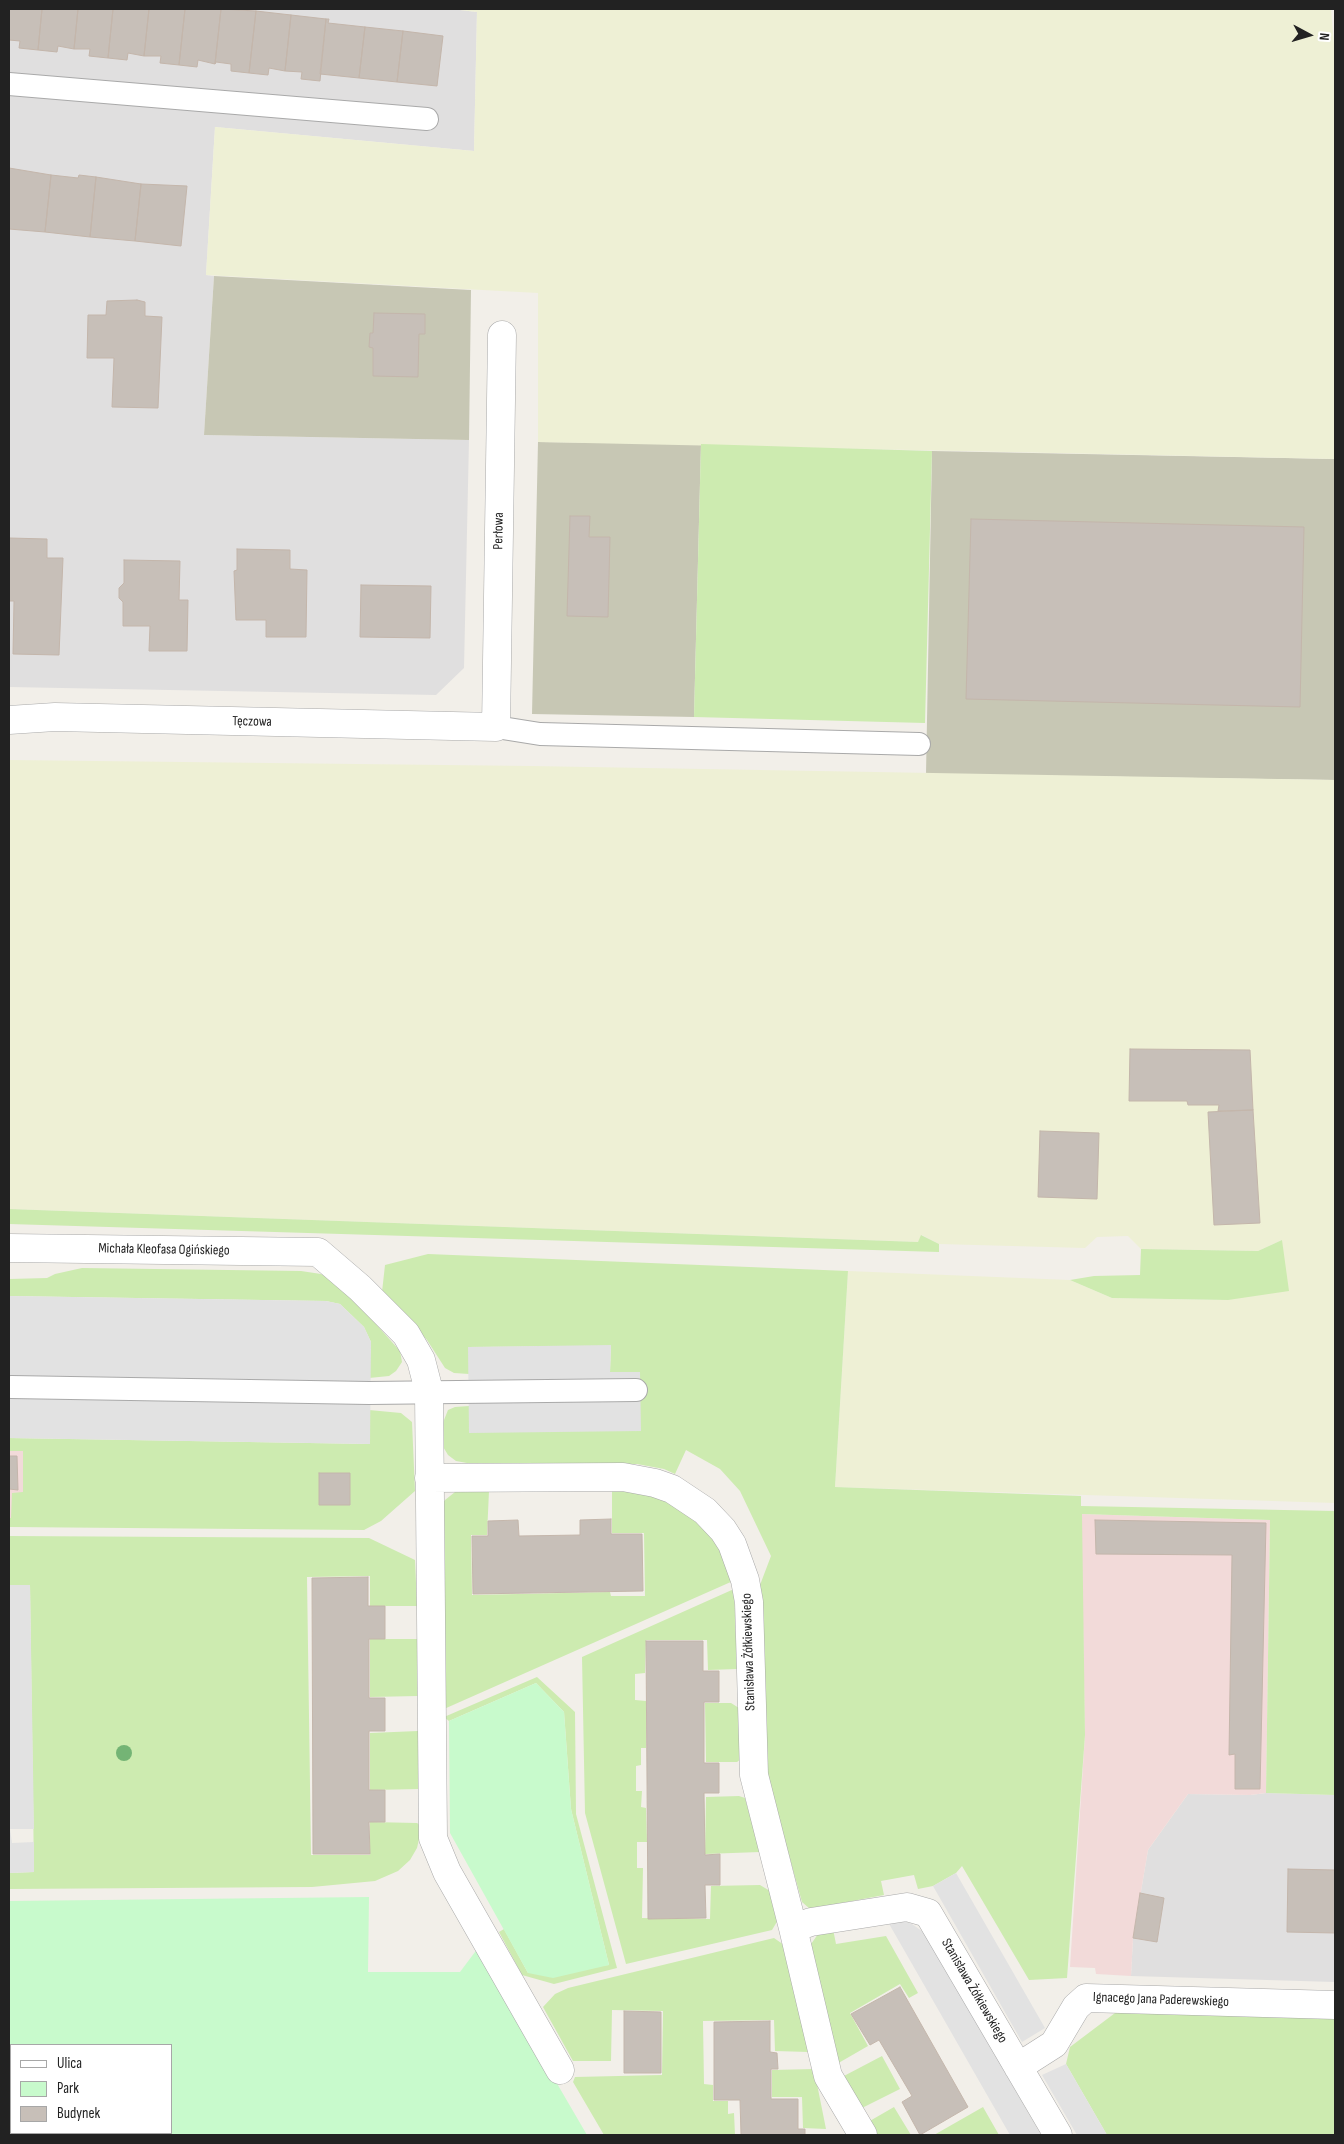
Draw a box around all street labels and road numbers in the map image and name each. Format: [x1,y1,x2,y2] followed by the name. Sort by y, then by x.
[490,512,508,550] street label: Perłowa
[232,713,272,731] street label: Tęczowa
[98,1240,230,1260] street label: Michała Kleofasa Ogińskiego
[739,1593,759,1711] street label: Stanisława Żółkiewskiego
[937,1936,1011,2046] street label: Stanisława Żółkiewskiego
[1093,1989,1229,2011] street label: Ignacego Jana Paderewskiego

